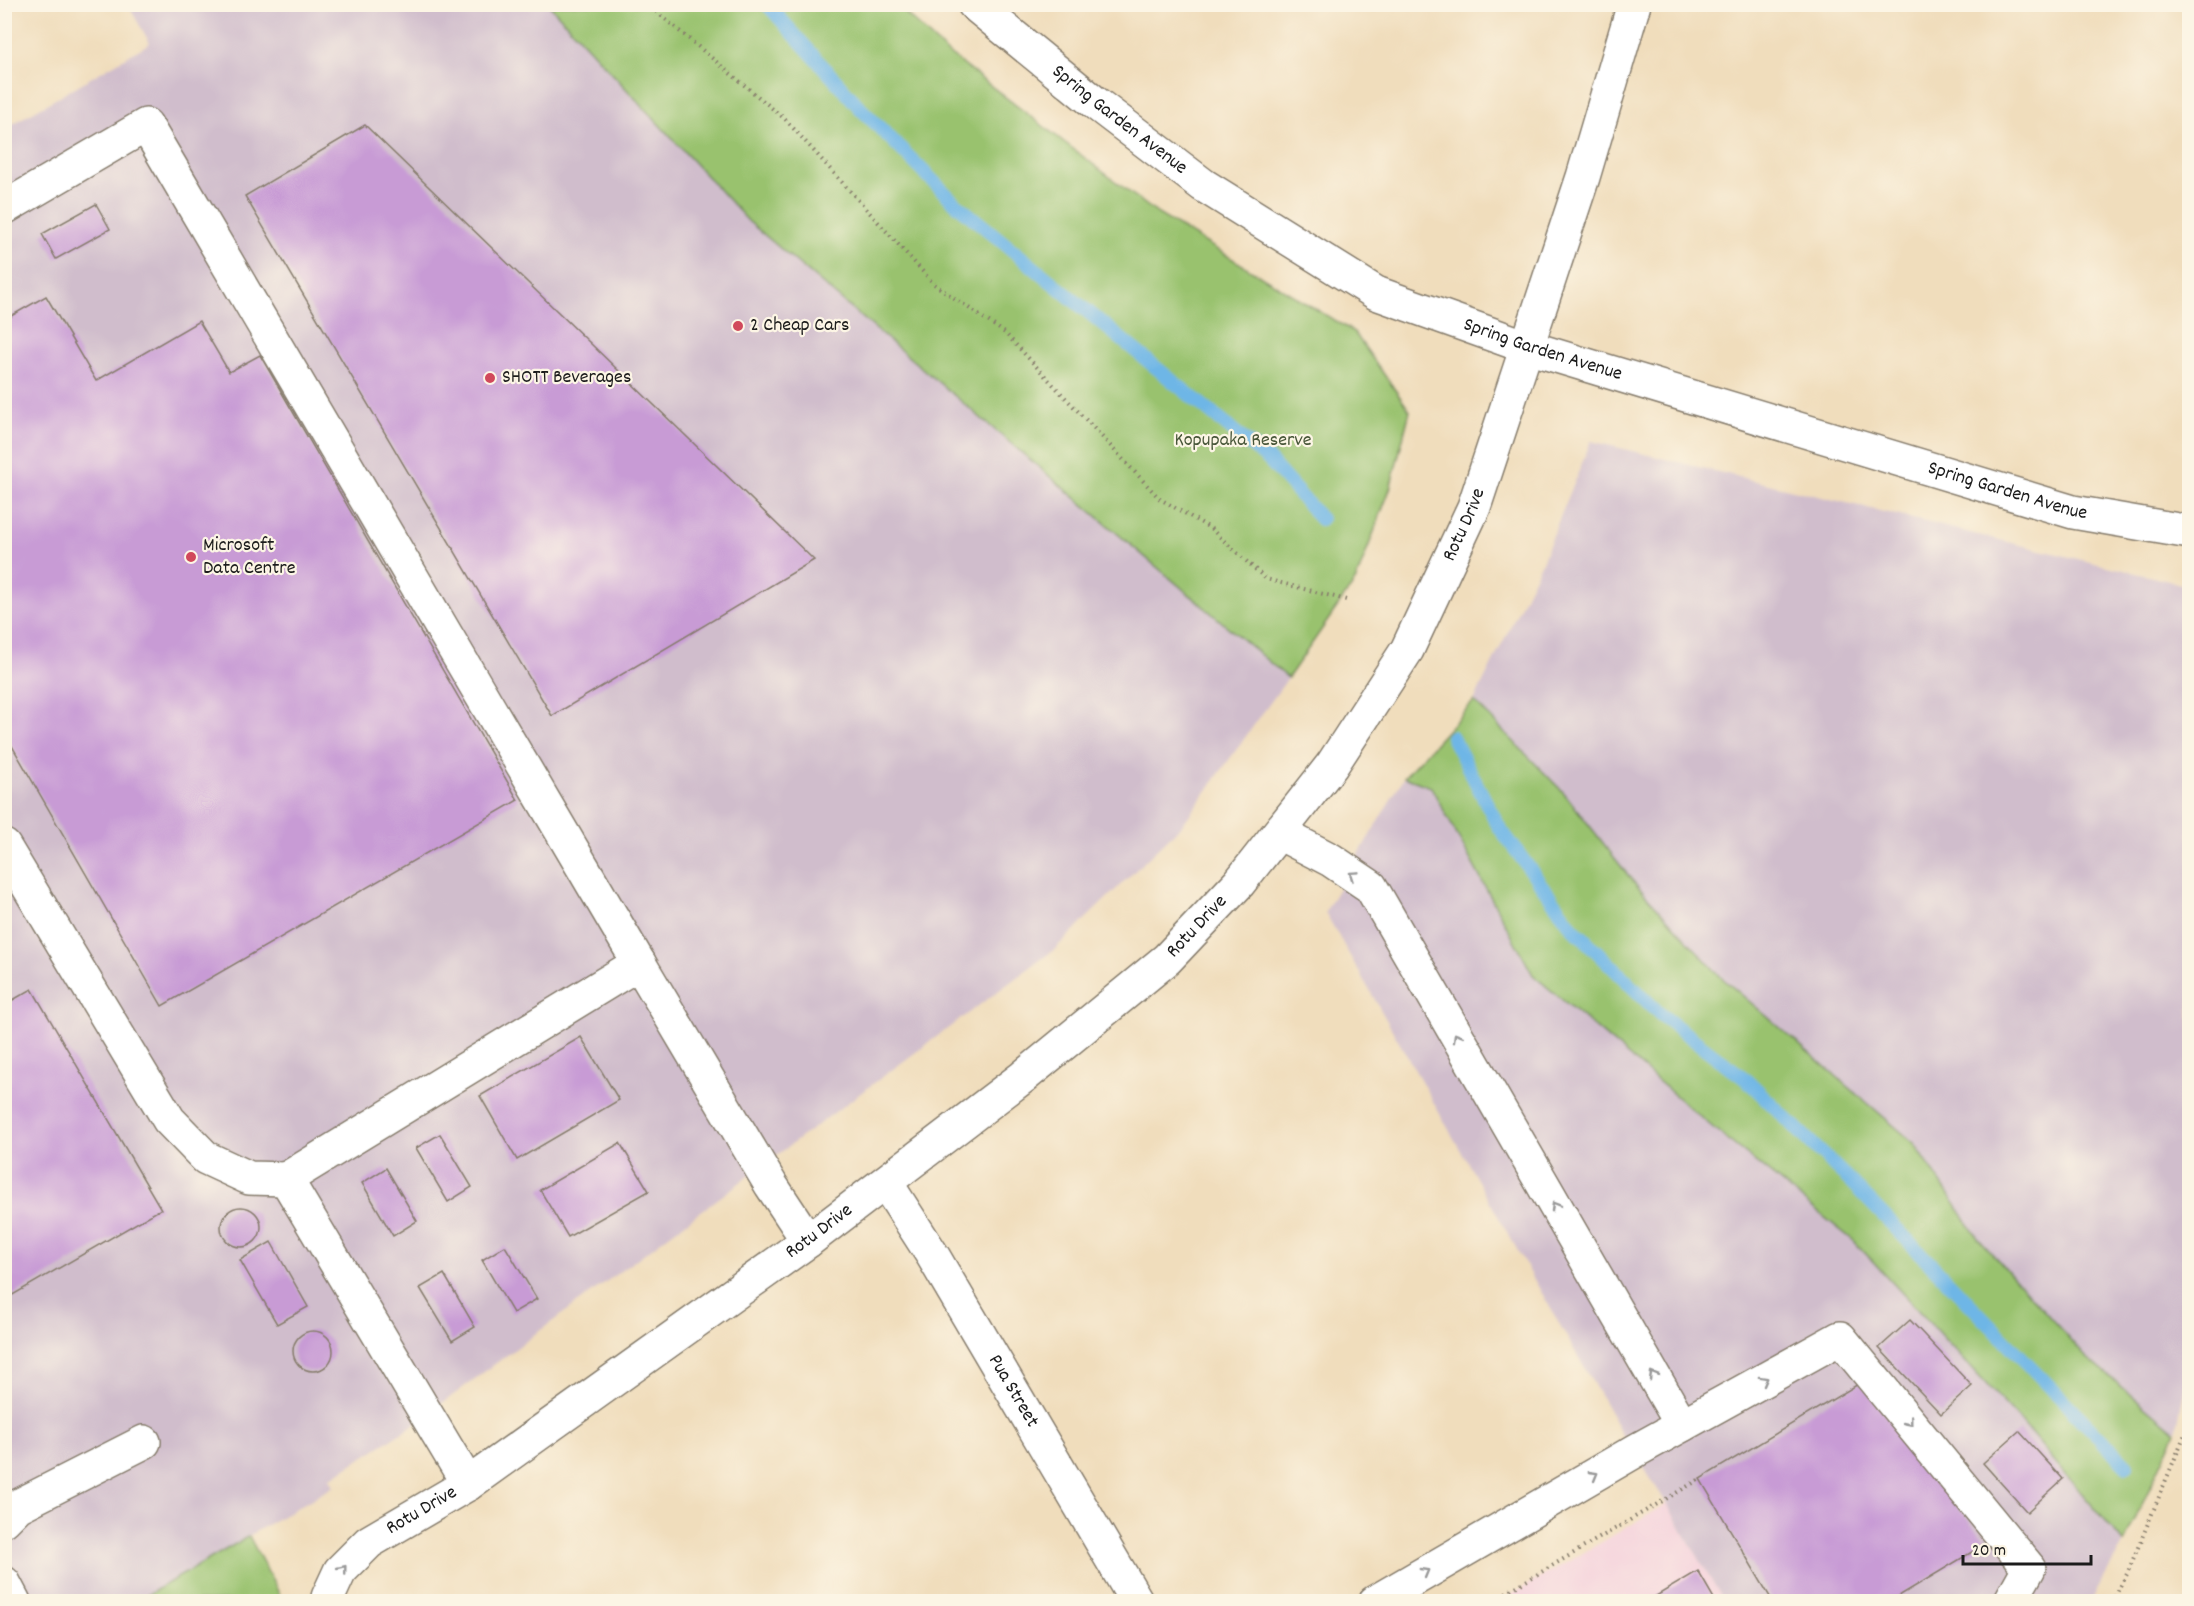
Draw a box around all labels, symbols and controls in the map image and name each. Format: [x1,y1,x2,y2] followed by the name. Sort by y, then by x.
[1045,58,1193,182] street label: Spring Garden Avenue
[1459,311,1626,389] street label: Spring Garden Avenue
[750,312,849,340] place label: 2 Cheap Cars
[731,319,745,333] marker: 2 Cheap Cars
[502,364,631,392] place label: SHOTT Beverages
[483,371,497,385] marker: SHOTT Beverages
[1174,427,1312,455] park label: Kopupaka Reserve
[1924,455,2089,528] street label: Spring Garden Avenue
[1436,484,1493,566] street label: Rotu Drive
[203,532,296,583] place label: Microsoft Data Centre
[184,550,198,564] marker: Microsoft Data Centre
[1348,871,1359,882] one-way arrow
[1160,889,1234,965] street label: Rotu Drive
[1453,1033,1465,1043] one-way arrow
[780,1197,859,1266] street label: Rotu Drive
[1551,1202,1562,1212] one-way arrow
[980,1350,1045,1433] street label: Pua Street
[1648,1371,1660,1381] one-way arrow
[1758,1376,1769,1387] one-way arrow
[1902,1415,1913,1426] one-way arrow
[1588,1471,1598,1482] one-way arrow
[381,1479,463,1543] street label: Rotu Drive
[1963,1528,2090,1566] scale bar
[1972,1539,2006,1564] text: 20 m
[336,1565,347,1576] one-way arrow
[1419,1568,1429,1580] one-way arrow

